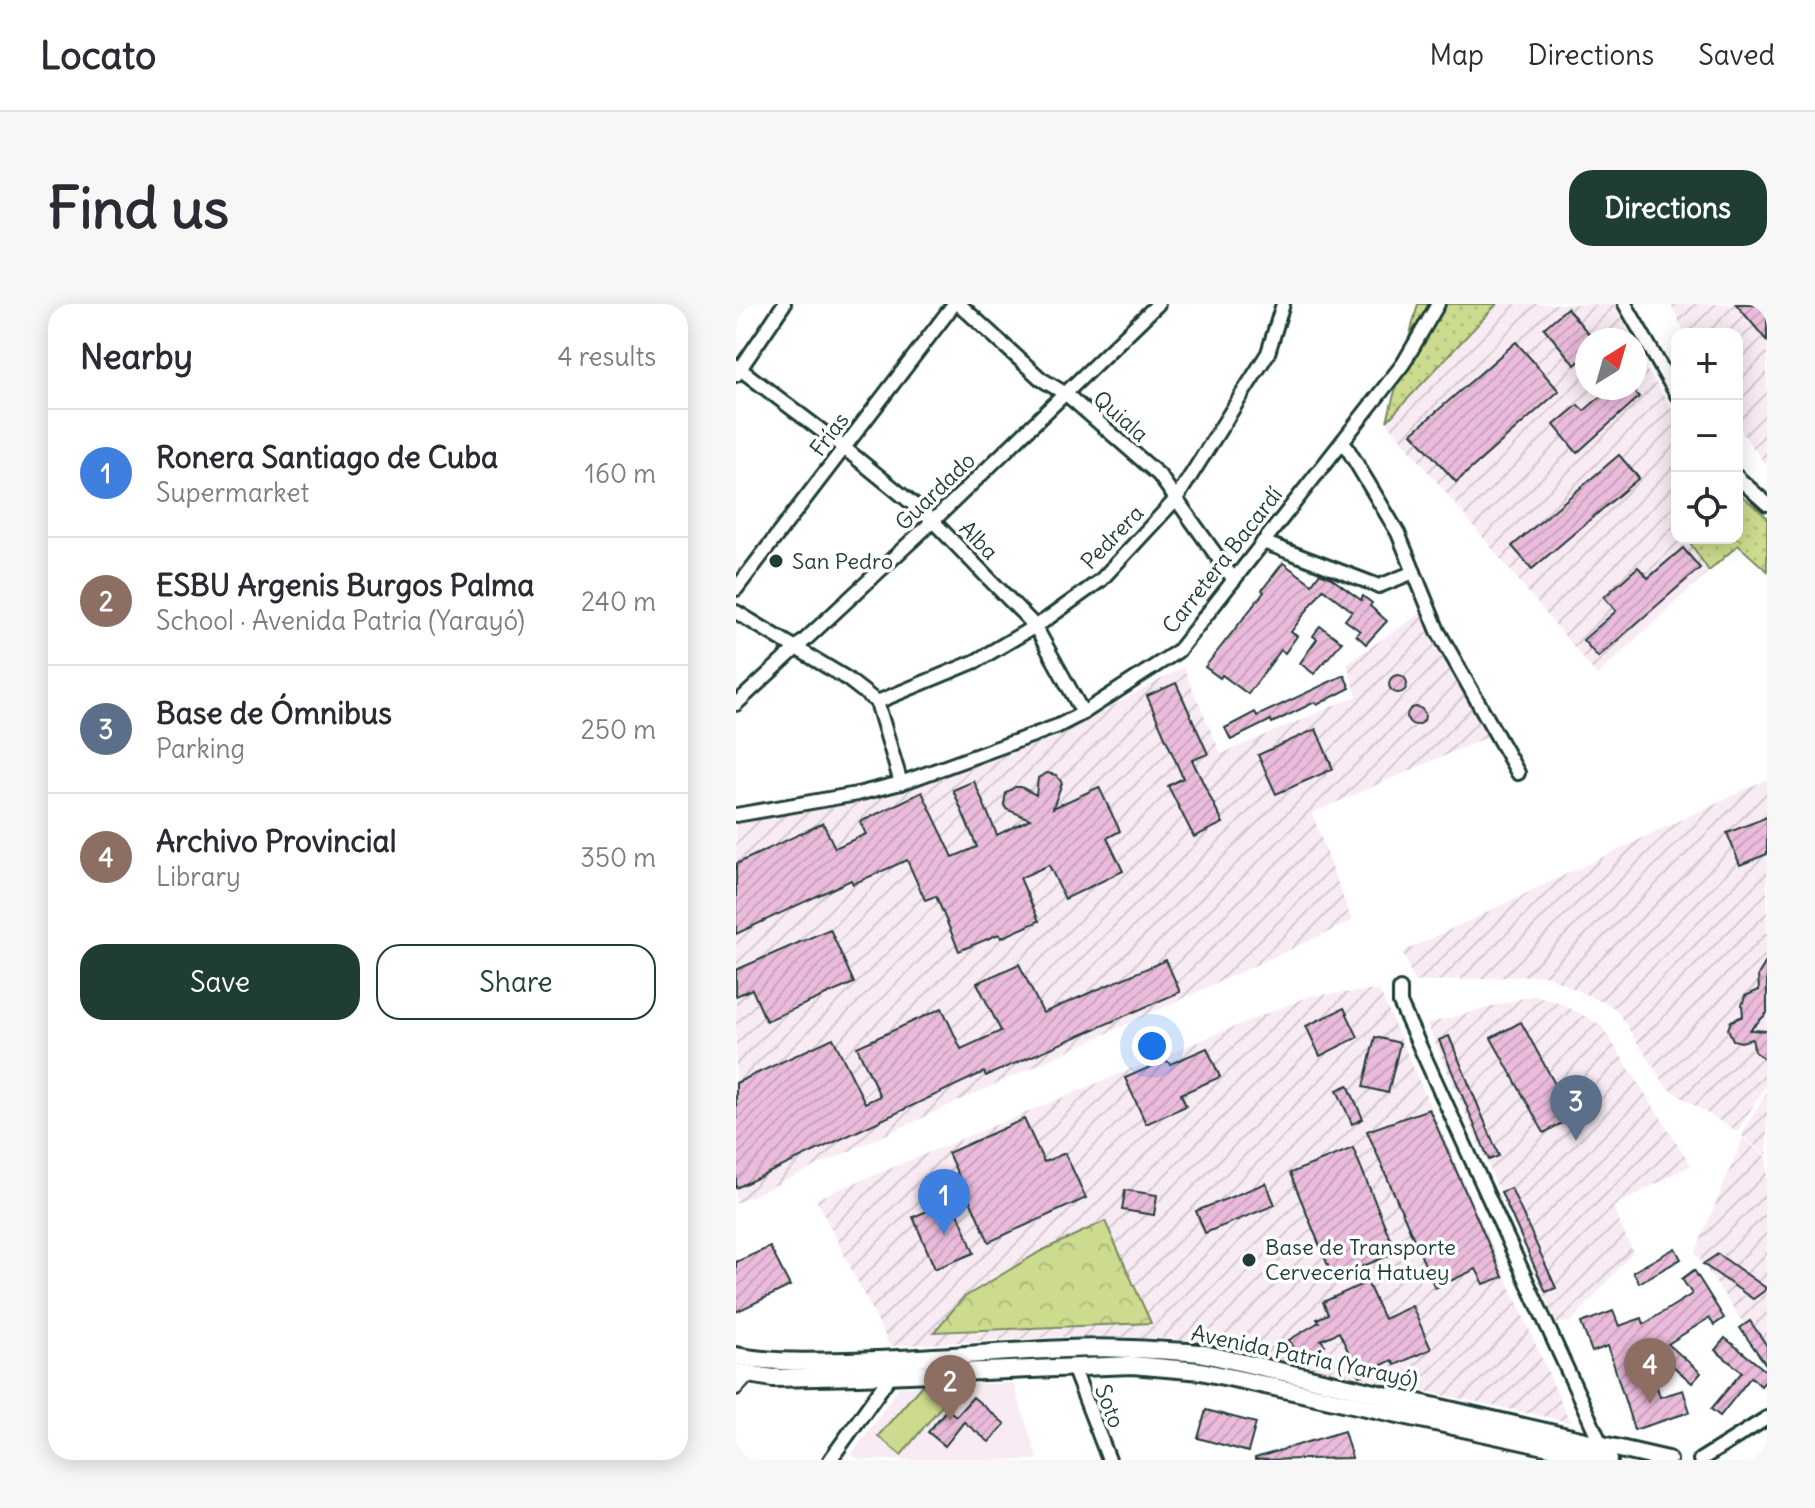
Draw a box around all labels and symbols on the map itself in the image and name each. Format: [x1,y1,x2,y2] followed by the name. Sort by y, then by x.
[1575,328,1647,400] north arrow
[1088,384,1154,448] street label: Quiala
[803,406,855,462] street label: Frías
[889,446,981,536] street label: Guardado
[1156,481,1288,639] street label: Carretera Bacardí
[1075,499,1149,575] street label: Pedrera
[954,515,1004,565] street label: Alba
[792,547,893,575] place label: San Pedro
[767,552,785,570] marker: San Pedro
[1132,1026,1172,1066] your location
[1550,1075,1602,1141] pin: 3
[918,1169,970,1235] pin: 1
[1265,1233,1456,1286] place label: Base de Transporte Cervecería Hatuey
[1240,1251,1258,1269] marker: Base de Transporte Cervecería Hatuey
[1189,1318,1421,1394] street label: Avenida Patria (Yarayó)
[1624,1338,1676,1404] pin: 4
[924,1355,976,1421] pin: 2
[1089,1380,1131,1432] street label: Soto

